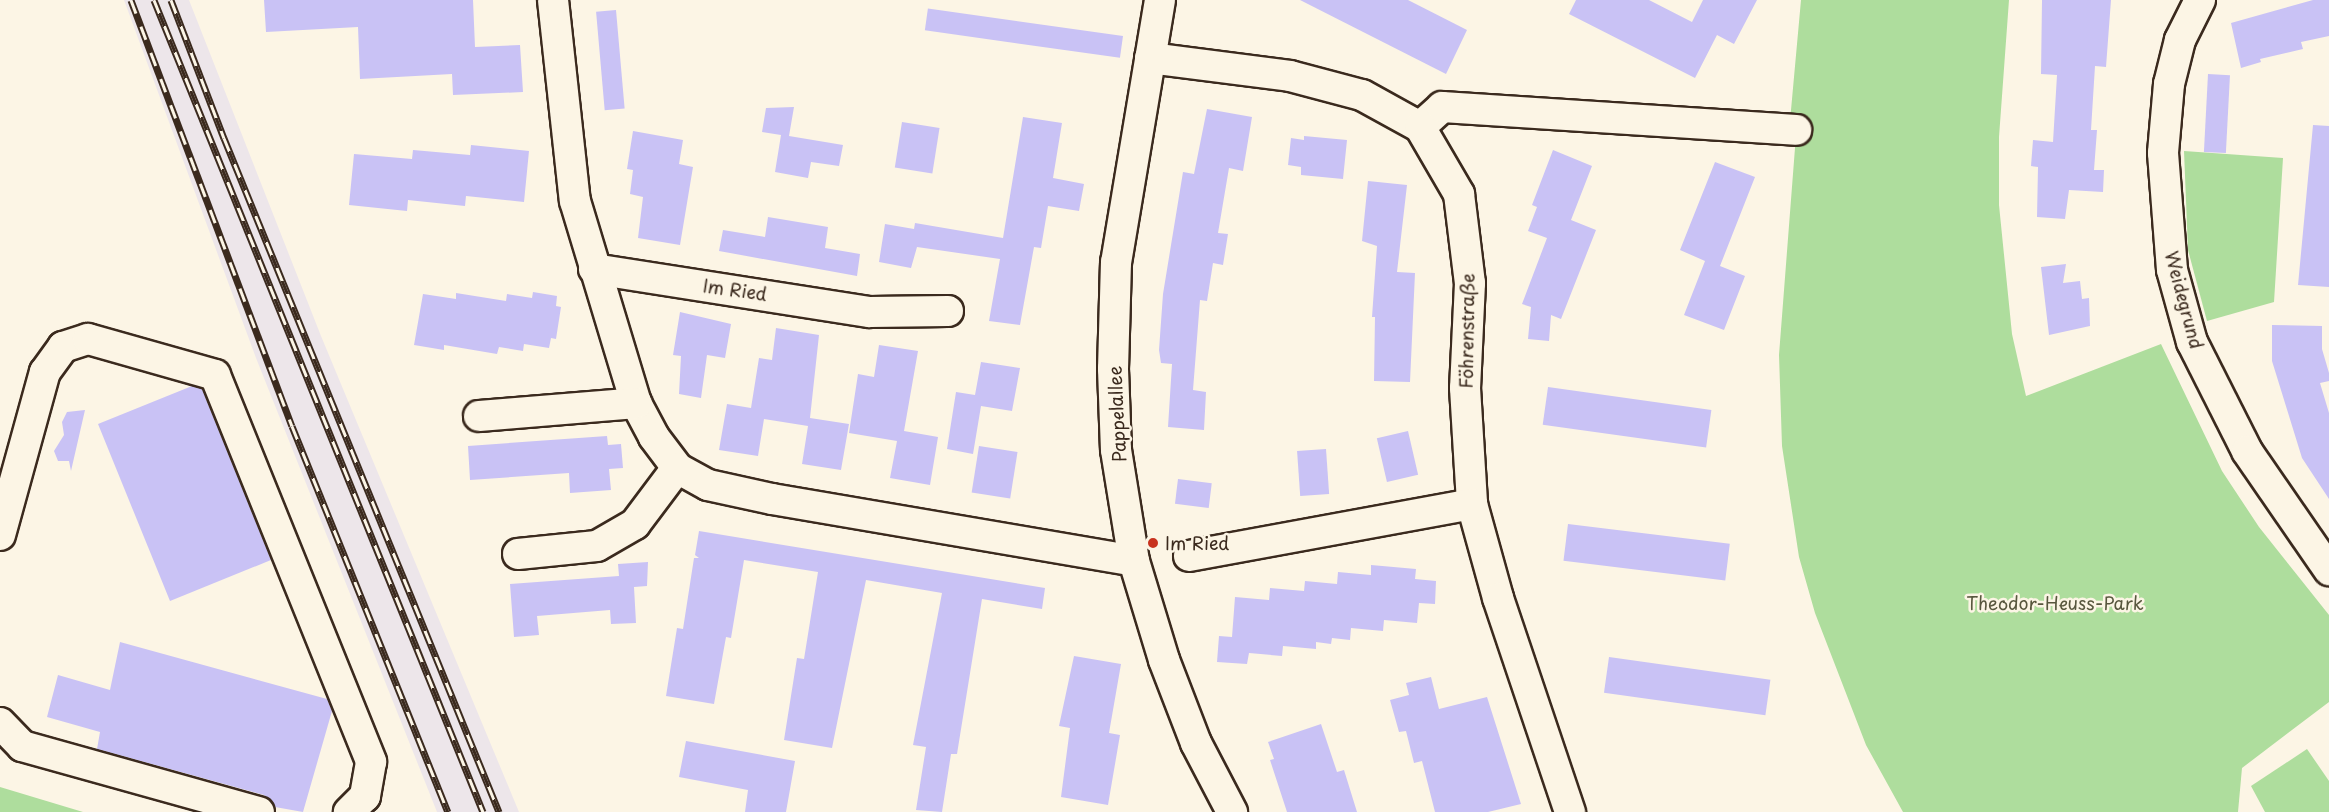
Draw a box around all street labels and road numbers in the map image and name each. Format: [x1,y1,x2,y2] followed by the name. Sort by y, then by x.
[2161,249,2207,351] street label: Weidegrund
[1455,273,1479,389] street label: Föhrenstraße
[701,275,769,305] street label: Im Ried
[1104,365,1130,463] street label: Pappelallee

